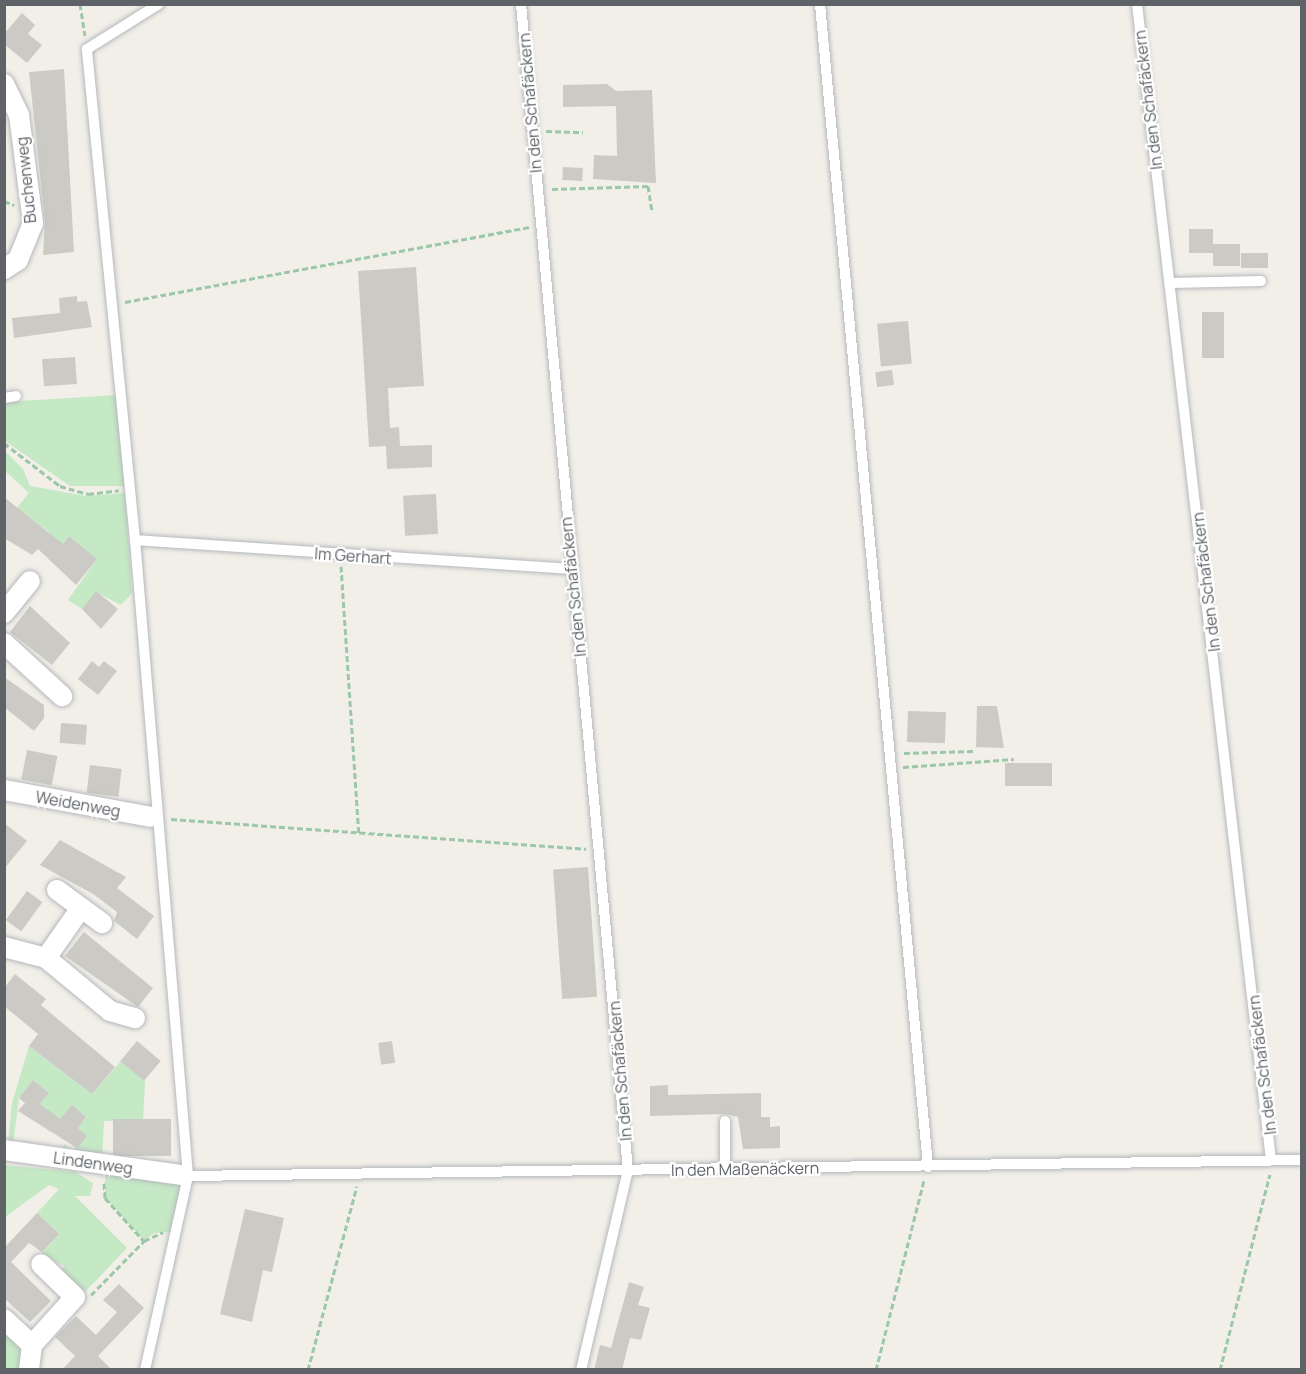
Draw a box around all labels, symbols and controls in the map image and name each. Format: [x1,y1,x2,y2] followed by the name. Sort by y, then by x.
[1130,29,1166,171] street label: In den Schafäckern
[514,32,546,174] street label: In den Schafäckern
[12,136,40,224] street label: Buchenweg
[1188,511,1224,653] street label: In den Schafäckern
[556,516,590,658] street label: In den Schafäckern
[314,544,392,568] street label: Im Gerhart
[34,787,122,821] street label: Weidenweg
[1244,994,1280,1136] street label: In den Schafäckern
[604,1000,636,1142] street label: In den Schafäckern
[52,1148,134,1178] street label: Lindenweg
[671,1158,819,1180] street label: In den Maßenäckern

